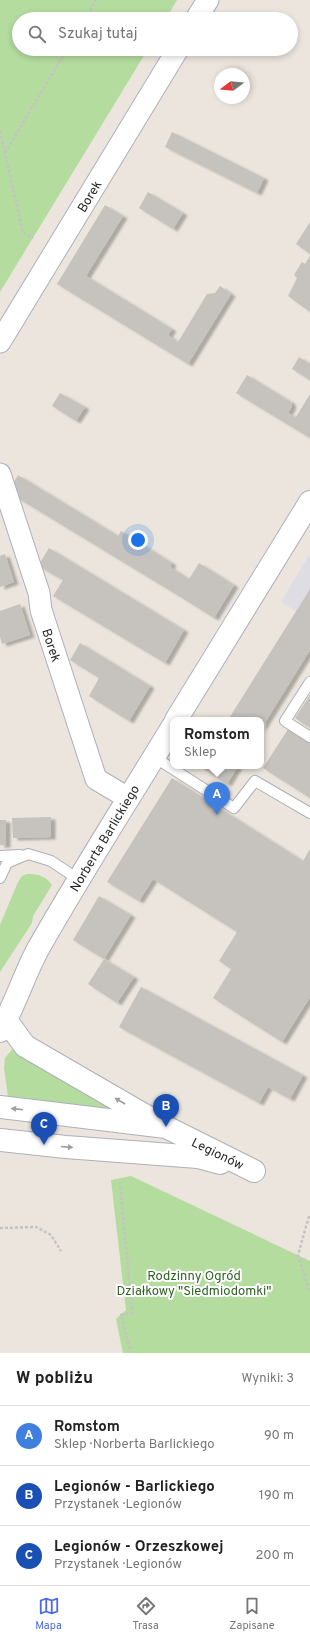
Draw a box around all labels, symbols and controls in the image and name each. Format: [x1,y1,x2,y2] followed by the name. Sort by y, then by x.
[12,12,298,56] search box
[26,23,48,45] icon: search
[58,25,138,44] text: Szukaj tutaj
[214,68,250,104] north arrow
[75,178,106,216] street label: Borek
[128,530,148,550] your location
[37,627,63,665] street label: Borek
[170,717,264,769] popup
[184,726,250,745] text: Romstom
[184,745,217,761] text: Sklep
[204,782,230,815] pin: A
[67,783,144,895] street label: Norberta Barlickiego
[153,1094,179,1127] pin: B
[115,1098,126,1104] one-way arrow
[10,1106,23,1113] one-way arrow
[31,1112,57,1145] pin: C
[188,1135,246,1174] street label: Legionów
[61,1144,73,1151] one-way arrow
[116,1269,272,1300] park label: Rodzinny Ogród Działkowy "Siedmiodomki"
[16,1368,93,1390] text: W pobliżu
[242,1371,294,1387] text: Wyniki: 3
[54,1418,120,1437] text: Romstom
[24,1428,34,1444] text: A
[264,1428,294,1444] text: 90 m
[54,1437,214,1453] text: Sklep · Norberta Barlickiego
[54,1478,215,1497] text: Legionów - Barlickiego
[25,1488,33,1504] text: B
[259,1488,294,1504] text: 190 m
[54,1497,182,1513] text: Przystanek · Legionów
[54,1538,223,1557] text: Legionów - Orzeszkowej
[25,1548,33,1564] text: C
[255,1548,294,1564] text: 200 m
[54,1557,182,1573] text: Przystanek · Legionów
[35,1595,62,1633] tab: Mapa
[133,1595,159,1633] tab: Trasa
[229,1595,275,1633] tab: Zapisane

